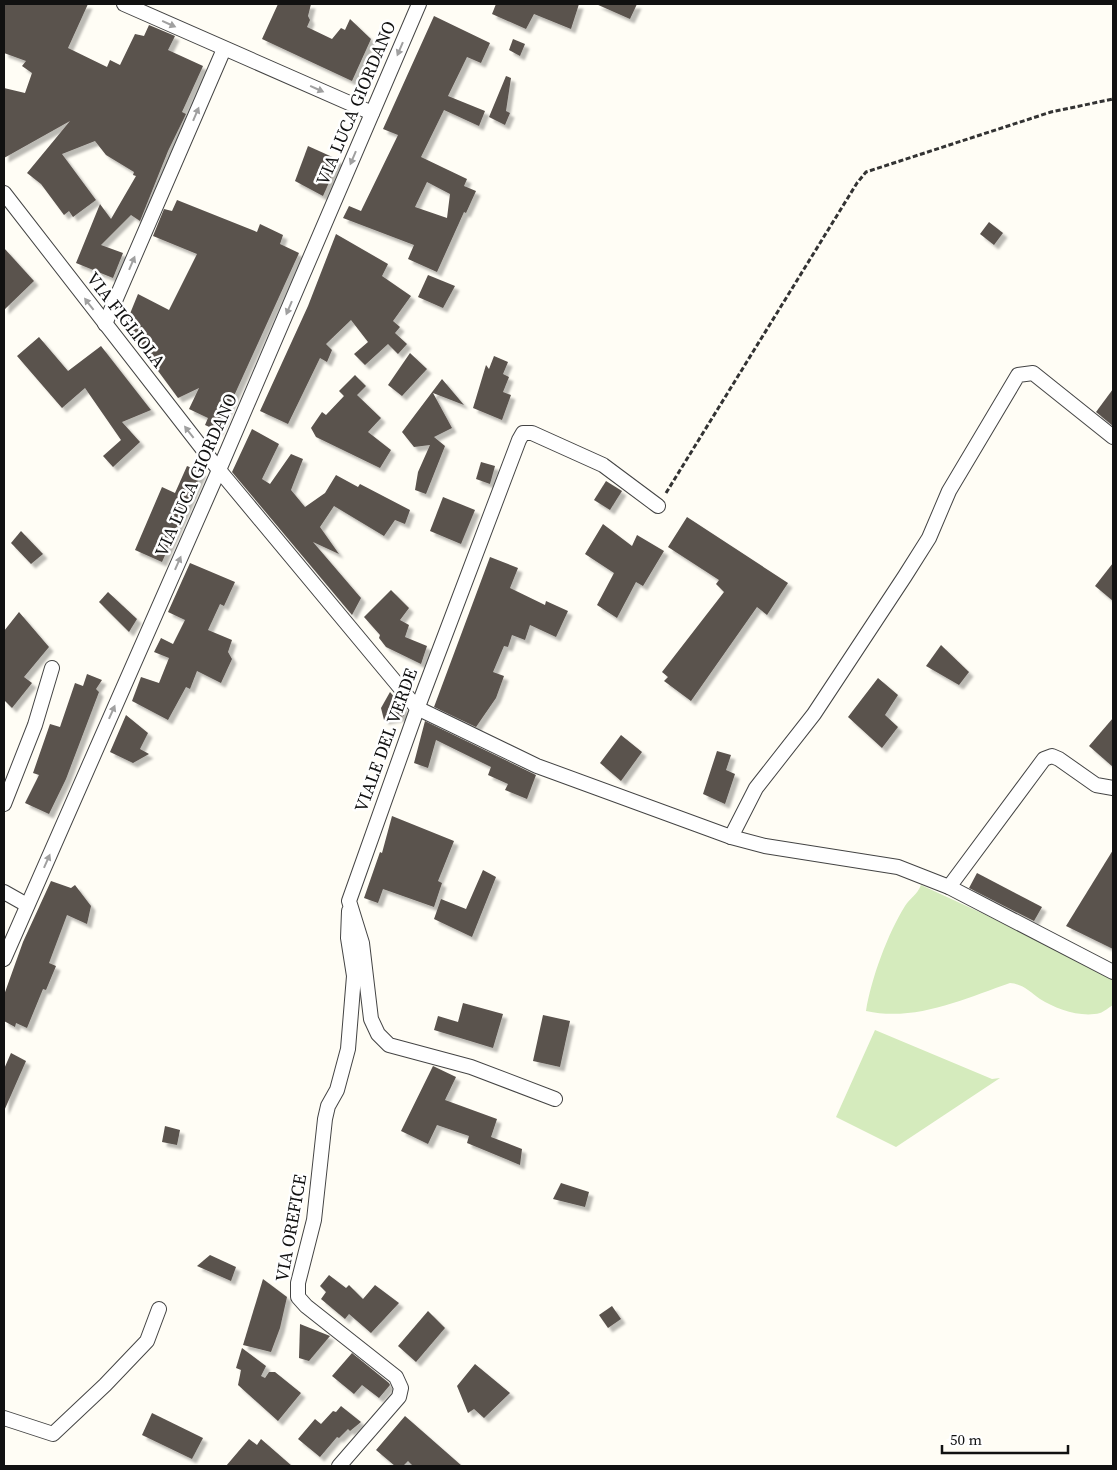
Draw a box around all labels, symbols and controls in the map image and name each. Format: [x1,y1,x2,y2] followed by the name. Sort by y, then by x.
[310,17,401,189] street label: VIA LUCA GIORDANO
[162,20,176,28] one-way arrow
[396,41,404,56] one-way arrow
[310,86,324,94] one-way arrow
[192,107,200,121] one-way arrow
[348,151,356,165] one-way arrow
[128,256,136,270] one-way arrow
[81,267,172,373] street label: VIA FIGLIOLA
[84,297,95,310] one-way arrow
[284,301,292,315] one-way arrow
[148,389,243,560] street label: VIA LUCA GIORDANO
[184,426,195,439] one-way arrow
[174,556,182,570] one-way arrow
[348,664,423,815] street label: VIALE DEL VERDE
[109,705,117,719] one-way arrow
[43,854,51,868] one-way arrow
[269,1172,312,1284] street label: VIA OREFICE
[942,1422,1068,1454] scale bar
[950,1429,982,1450] text: 50 m

